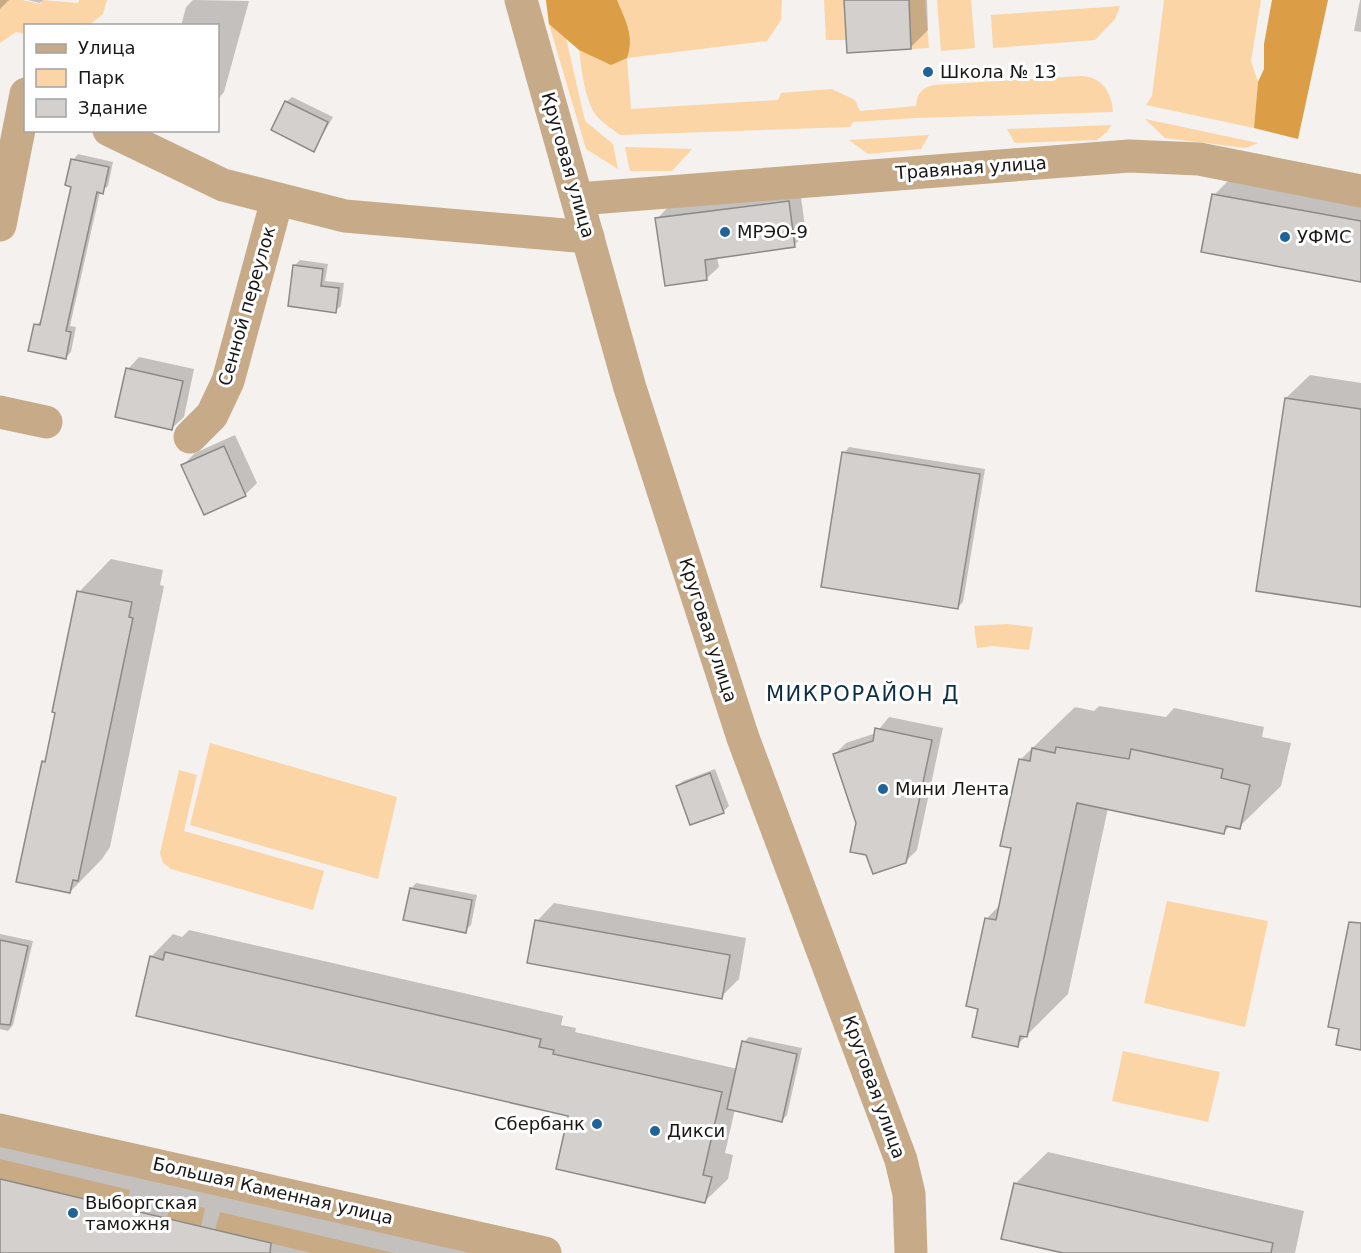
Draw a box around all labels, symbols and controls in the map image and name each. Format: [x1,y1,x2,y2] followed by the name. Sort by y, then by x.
[24,24,219,132] legend
[78,37,135,58] text: Улица
[940,61,1057,82] place label: Школа № 13
[921,65,935,79] marker: Школа № 13
[78,67,125,88] text: Парк
[538,90,599,240] street label: Круговая улица
[78,97,148,118] text: Здание
[894,152,1047,183] street label: Травяная улица
[737,221,808,242] place label: МРЭО-9
[214,224,279,388] street label: Сенной переулок
[718,225,732,239] marker: МРЭО-9
[1297,226,1352,247] place label: УФМС
[1278,230,1292,244] marker: УФМС
[675,555,742,705] street label: Круговая улица
[766,681,960,706] district label: МИКРОРАЙОН Д
[895,778,1009,799] place label: Мини Лента
[876,782,890,796] marker: Мини Лента
[839,1012,910,1161] street label: Круговая улица
[494,1113,585,1134] place label: Сбербанк
[590,1117,604,1131] marker: Сбербанк
[667,1120,725,1141] place label: Дикси
[648,1124,662,1138] marker: Дикси
[151,1153,395,1228] street label: Большая Каменная улица
[85,1192,197,1234] place label: Выборгская таможня
[66,1206,80,1220] marker: Выборгская таможня

